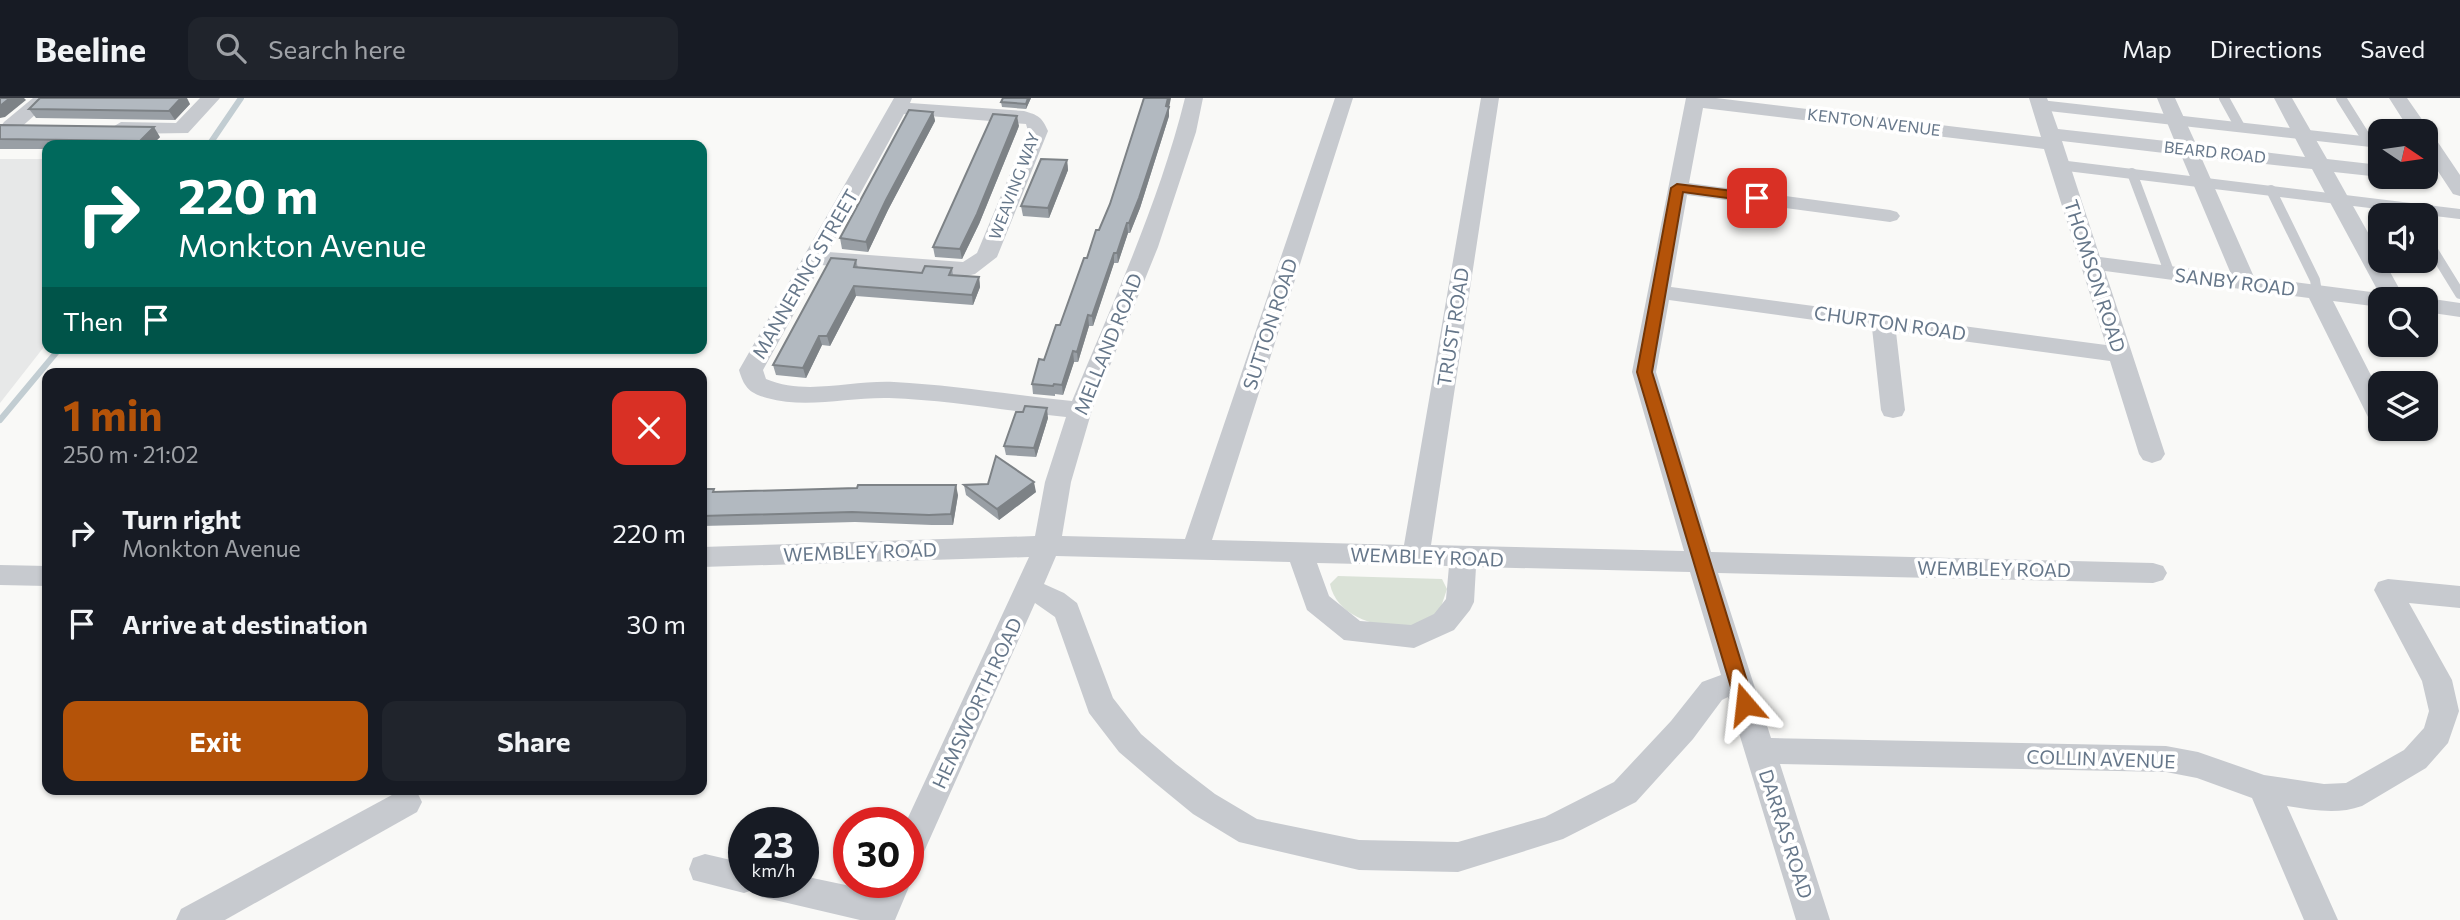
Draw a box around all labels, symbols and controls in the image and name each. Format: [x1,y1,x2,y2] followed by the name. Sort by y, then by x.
[188,17,678,80] search box
[35,28,146,69] text: Beeline
[212,29,250,67] icon: search
[268,33,406,64] text: Search here
[2122,34,2172,63] text: Map
[2210,34,2322,63] text: Directions
[2360,34,2425,63] text: Saved
[1806,104,1942,139] street label: KENTON AVENUE
[2368,119,2438,189] north arrow
[2368,119,2438,441] map controls
[984,129,1043,242] street label: WEAVING WAY
[2163,137,2267,166] street label: BEARD ROAD
[178,164,318,224] text: 220 m
[63,168,154,259] icon: right
[1727,168,1787,228] pin
[1738,179,1776,217] icon: arrive
[747,185,862,363] street label: MANNERING STREET
[2060,197,2131,355] street label: THOMSON ROAD
[2368,203,2438,273] button: sound
[178,224,427,264] text: Monkton Avenue
[1237,255,1302,392] street label: SUTTON ROAD
[2174,263,2297,300] street label: SANBY ROAD
[1432,266,1473,388] street label: TRUST ROAD
[1069,270,1146,418] street label: MELLAND ROAD
[2368,287,2438,357] button: search
[1813,300,1967,345] street label: CHURTON ROAD
[137,301,175,339] icon: arrive
[63,305,123,336] text: Then
[2368,371,2438,441] button: layers
[63,388,163,440] text: 1 min
[612,391,686,465] button: close
[63,440,198,468] text: 250 m · 21:02
[122,503,241,534] text: Turn right
[63,514,101,552] icon: right
[613,517,686,548] text: 220 m
[122,534,301,562] text: Monkton Avenue
[783,537,937,566] street label: WEMBLEY ROAD
[1350,542,1504,571] street label: WEMBLEY ROAD
[1917,556,2071,581] street label: WEMBLEY ROAD
[63,605,101,643] icon: arrive
[122,608,368,639] text: Arrive at destination
[627,608,686,639] text: 30 m
[927,614,1026,792] street label: HEMSWORTH ROAD
[1708,667,1782,741] position arrow
[63,701,368,781] button: Exit
[382,701,686,781] button: Share
[2026,744,2176,773] street label: COLLIN AVENUE
[1755,766,1818,901] street label: DARRAS ROAD
[833,807,924,898] speed limit sign: 30
[753,822,794,865] text: 23
[752,859,795,881] text: km/h

